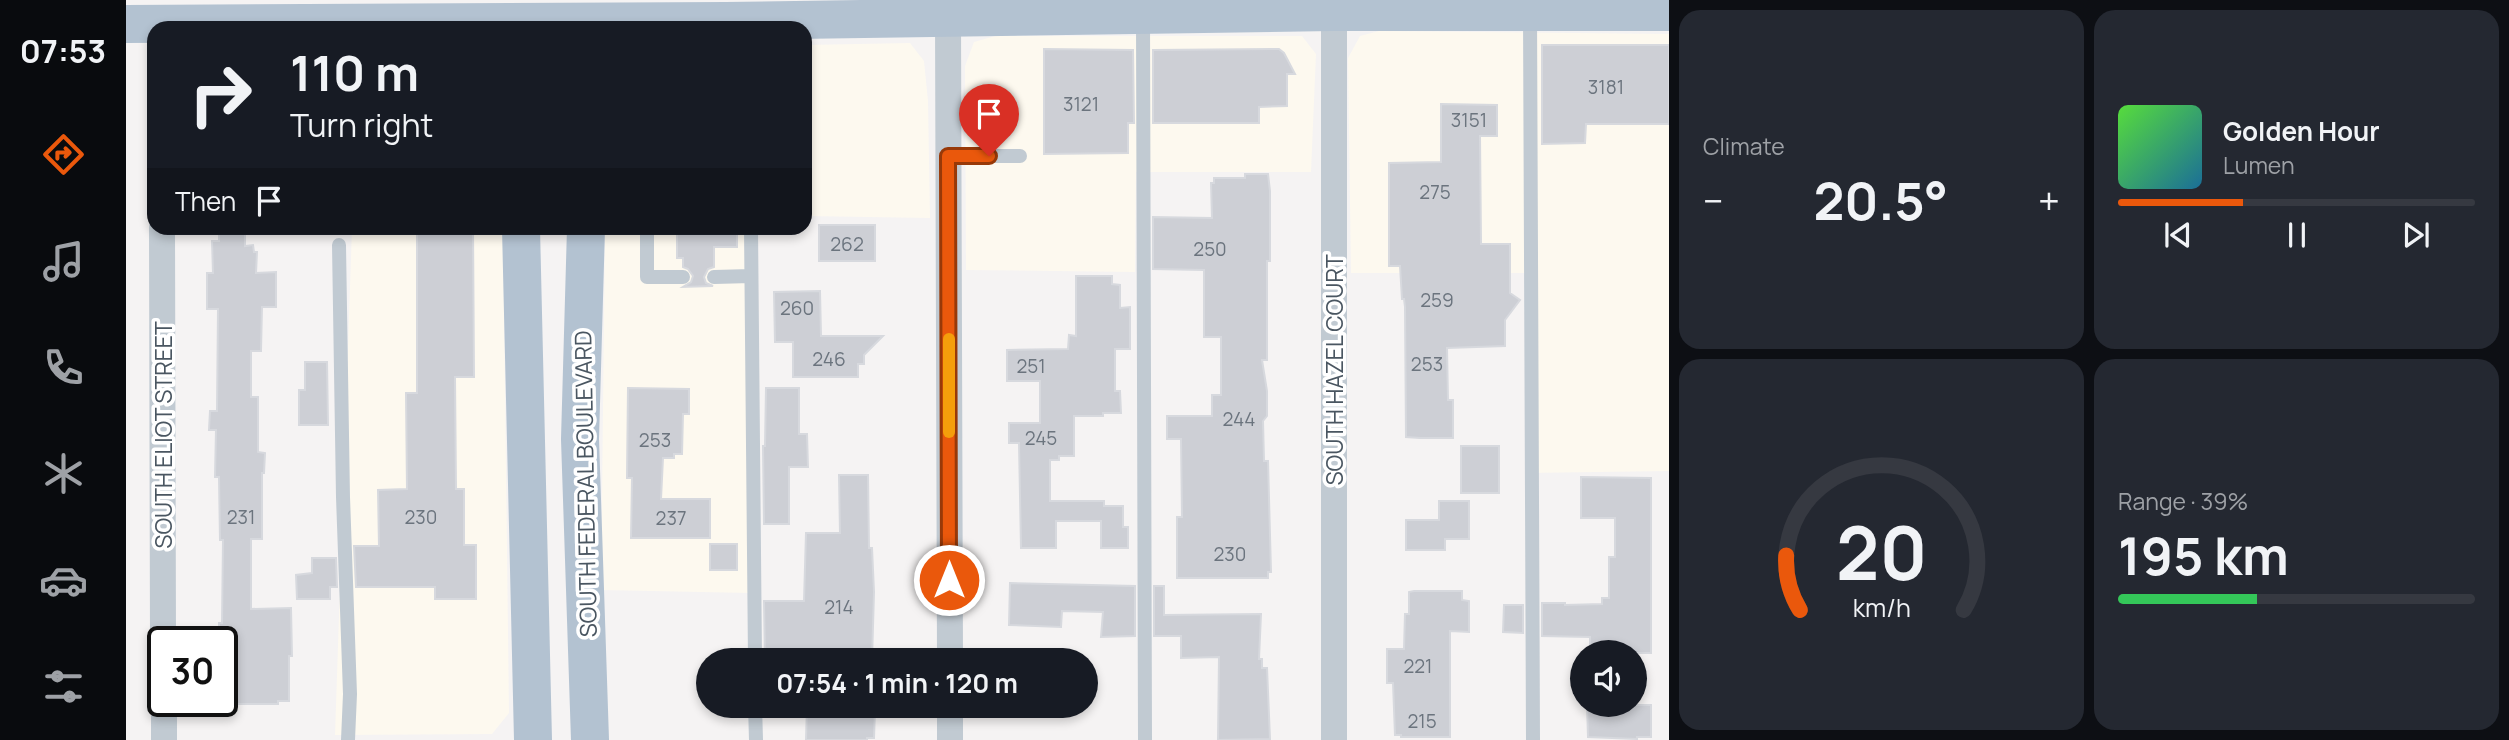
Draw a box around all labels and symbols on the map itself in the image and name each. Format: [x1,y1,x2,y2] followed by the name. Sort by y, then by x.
[1588,74,1624,100] house number: 3181
[959,84,1019,156] pin
[1063,91,1099,117] house number: 3121
[1451,107,1487,133] house number: 3151
[1419,179,1451,205] house number: 275
[830,231,864,257] house number: 262
[1193,236,1227,262] house number: 250
[1318,254,1350,486] street label: SOUTH HAZEL COURT
[1420,287,1454,313] house number: 259
[780,295,814,321] house number: 260
[147,321,179,549] street label: SOUTH ELIOT STREET
[566,330,604,638] street label: SOUTH FEDERAL BOULEVARD
[812,346,846,372] house number: 246
[1411,351,1443,377] house number: 253
[1016,353,1046,379] house number: 251
[1222,406,1256,432] house number: 244
[1025,425,1057,451] house number: 245
[639,427,671,453] house number: 253
[227,504,255,530] house number: 231
[405,504,437,530] house number: 230
[656,505,686,531] house number: 237
[1214,541,1246,567] house number: 230
[912,543,986,617] position arrow
[824,594,854,620] house number: 214
[147,626,238,717] speed limit sign: 30
[1403,653,1433,679] house number: 221
[1407,708,1437,734] house number: 215

